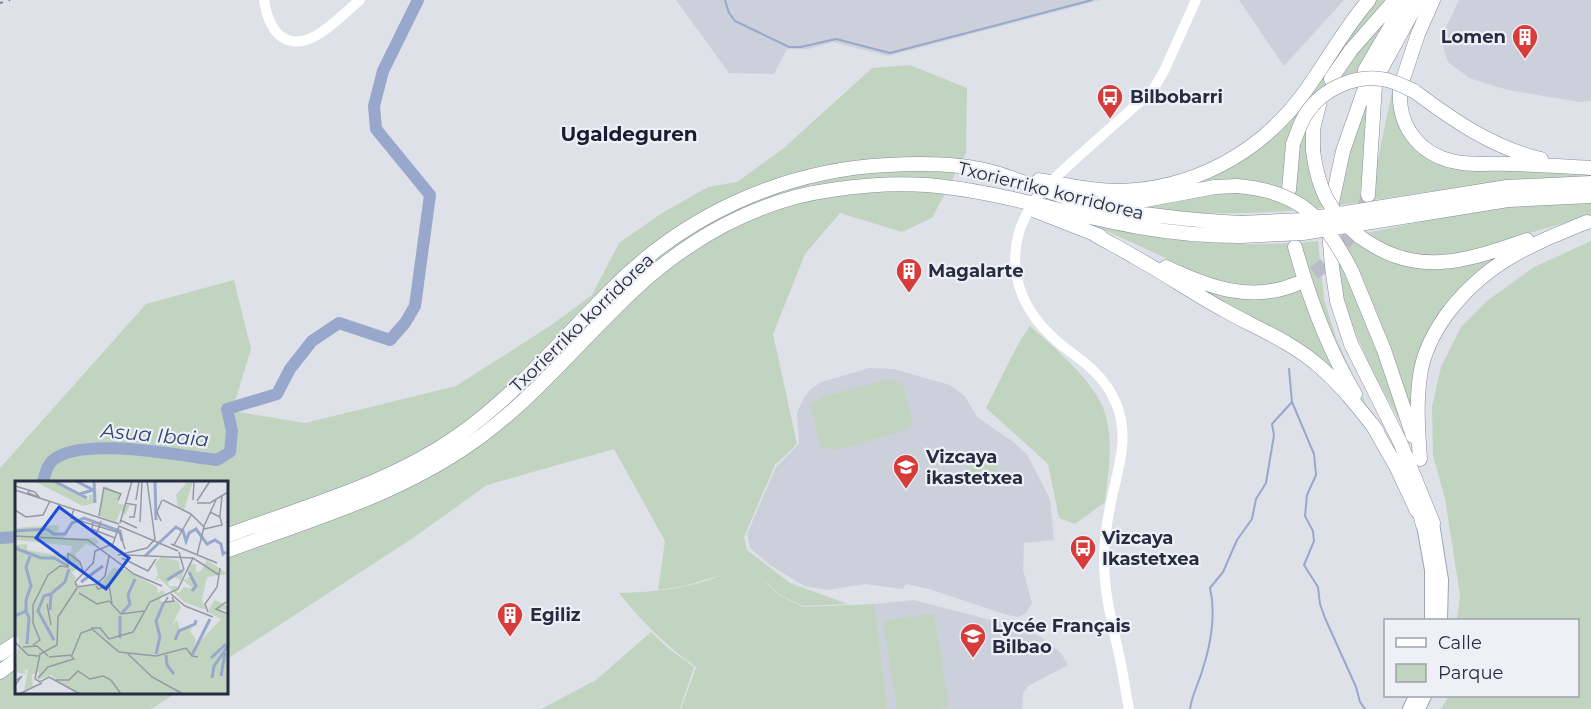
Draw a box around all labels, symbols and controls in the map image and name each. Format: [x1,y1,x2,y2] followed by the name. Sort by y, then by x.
[1510,22,1540,60] building icon: Lomen
[1441,26,1506,48] place label: Lomen
[1095,82,1125,120] bus stop icon: Bilbobarri
[1130,86,1223,108] place label: Bilbobarri
[560,122,698,146] district label: Ugaldeguren
[956,157,1146,225] street label: Txorierriko korridorea
[506,249,658,397] street label: Txorierriko korridorea
[894,256,924,294] building icon: Magalarte
[928,260,1024,282] place label: Magalarte
[99,418,210,452] water label: Asua Ibaia
[925,446,1023,489] place label: Vizcaya ikastetxea
[891,452,921,490] school or university icon: Vizcaya ikastetxea
[15,481,228,694] inset map
[1101,527,1200,570] place label: Vizcaya Ikastetxea
[1068,533,1098,571] bus stop icon: Vizcaya Ikastetxea
[495,600,525,638] building icon: Egiliz
[530,604,581,626] place label: Egiliz
[992,615,1131,658] place label: Lycée Français Bilbao
[1384,619,1579,697] legend
[958,621,988,659] school or university icon: Lycée Français Bilbao
[1438,632,1482,654] text: Calle
[1438,662,1504,684] text: Parque

